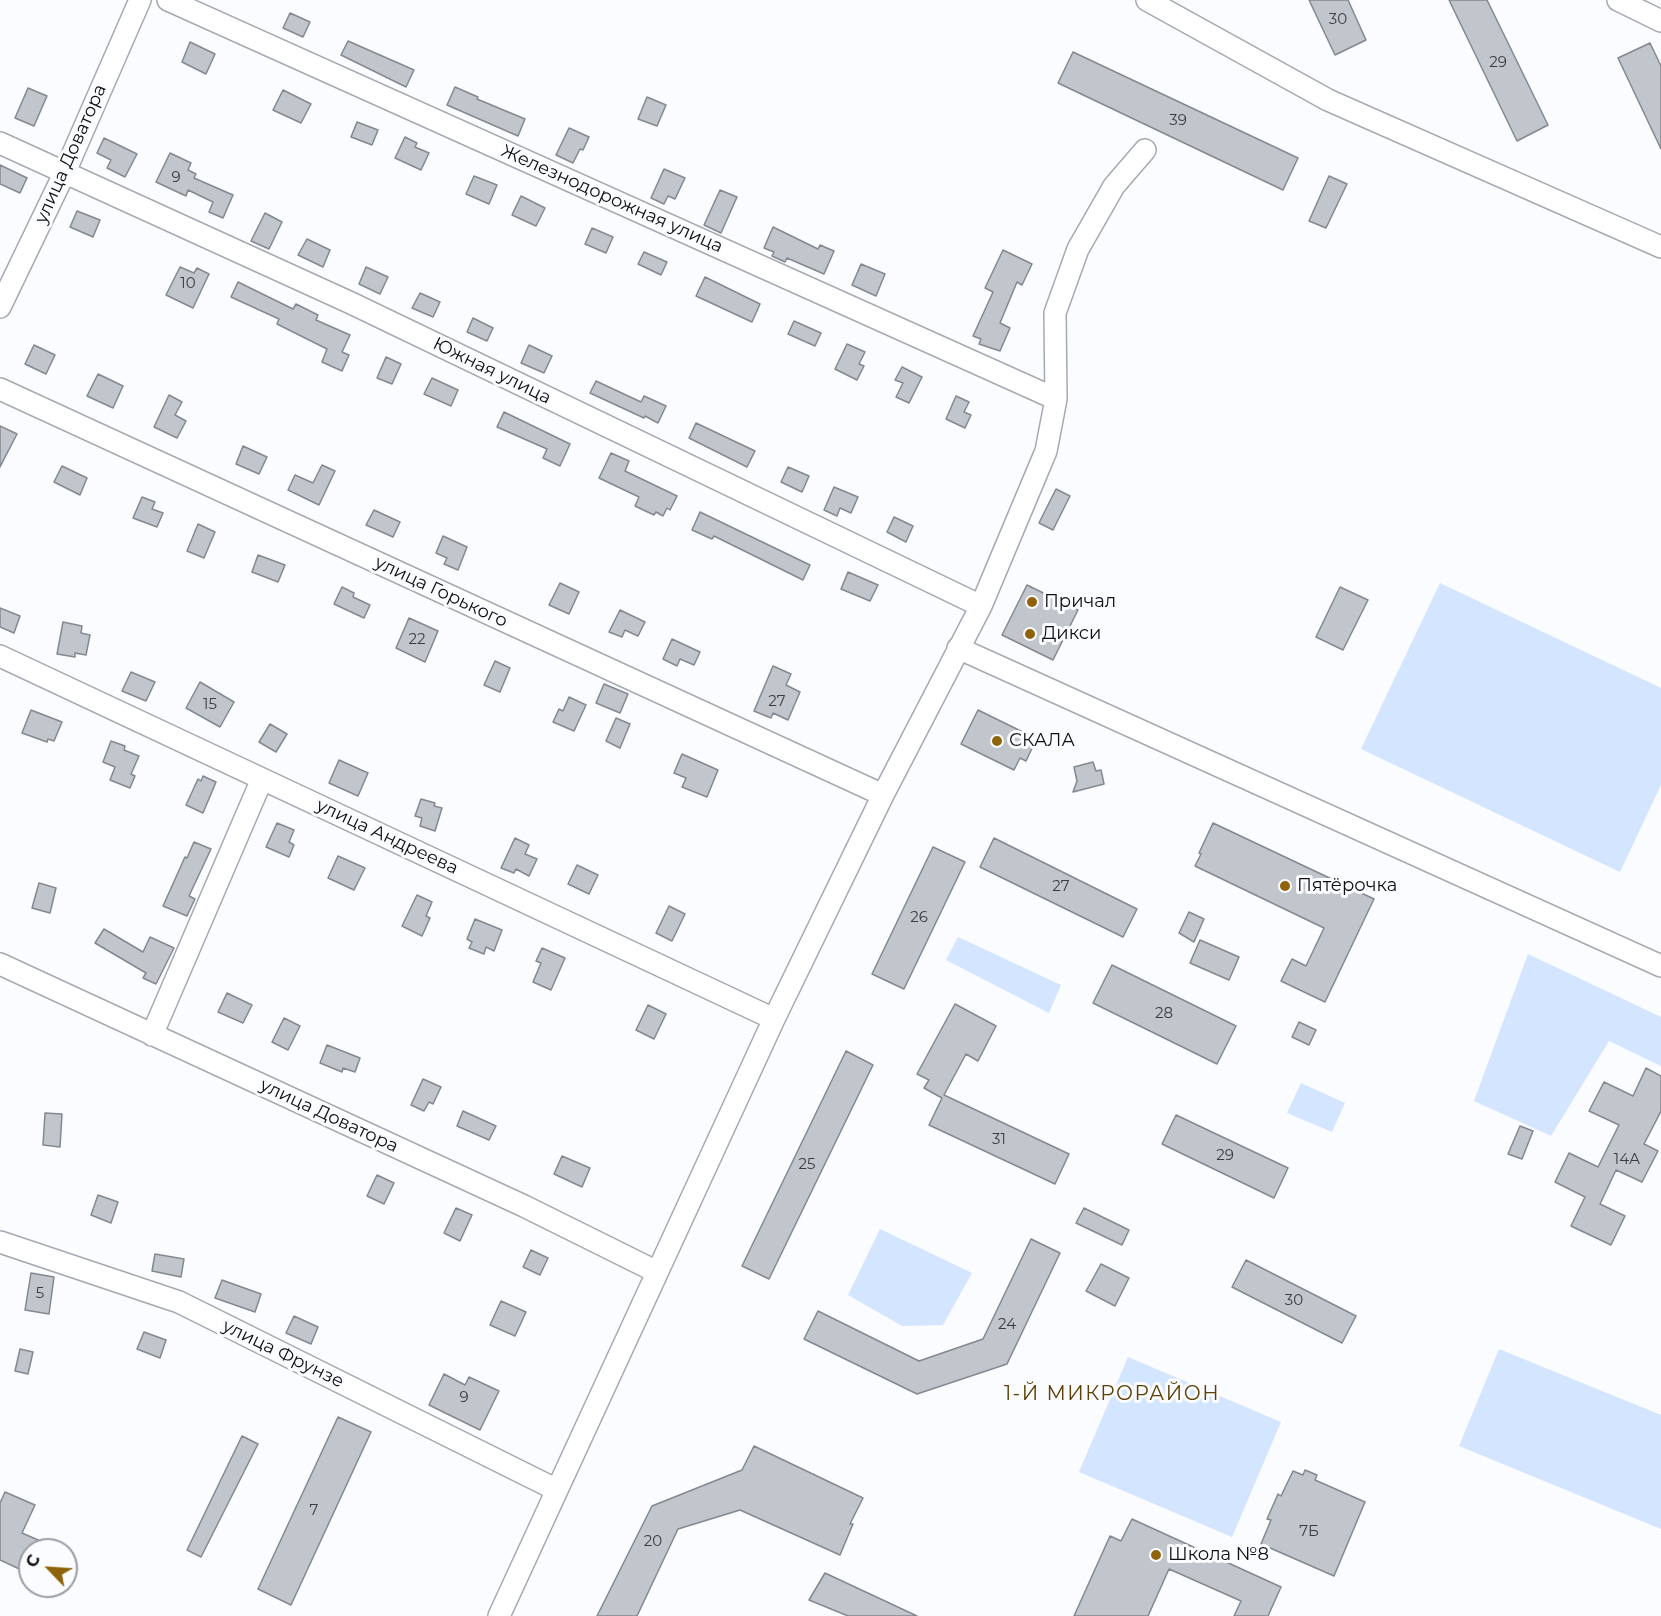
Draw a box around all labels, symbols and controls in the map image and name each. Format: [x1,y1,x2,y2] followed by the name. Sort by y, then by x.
[1329,11,1347,29] house number: 30
[1489,54,1507,72] house number: 29
[31,81,111,227] street label: улица Доватора
[1169,112,1187,130] house number: 39
[498,140,726,258] street label: Железнодорожная улица
[171,169,181,187] house number: 9
[180,275,196,293] house number: 10
[429,333,555,409] street label: Южная улица
[371,552,511,632] street label: улица Горького
[1044,591,1116,613] place label: Причал
[1025,595,1039,609] marker: Причал
[1042,623,1101,645] place label: Дикси
[1023,627,1037,641] marker: Дикси
[408,631,426,649] house number: 22
[768,693,786,711] house number: 27
[203,696,217,714] house number: 15
[1009,730,1075,752] place label: СКАЛА
[990,734,1004,748] marker: СКАЛА
[313,795,461,879] street label: улица Андреева
[1297,875,1397,897] place label: Пятёрочка
[1052,878,1070,896] house number: 27
[1278,879,1292,893] marker: Пятёрочка
[910,909,928,927] house number: 26
[1155,1005,1173,1023] house number: 28
[256,1074,402,1158] street label: улица Доватора
[992,1131,1006,1149] house number: 31
[1216,1147,1234,1165] house number: 29
[1614,1151,1640,1169] house number: 14А
[798,1156,816,1174] house number: 25
[36,1285,44,1303] house number: 5
[1285,1292,1303,1310] house number: 30
[219,1315,347,1393] street label: улица Фрунзе
[998,1316,1016,1334] house number: 24
[1004,1382,1220,1406] district label: 1-Й МИКРОРАЙОН
[459,1389,469,1407] house number: 9
[310,1502,318,1520] house number: 7
[1299,1523,1319,1541] house number: 7Б
[644,1533,662,1551] house number: 20
[18,1538,78,1598] north arrow
[1168,1544,1269,1566] place label: Школа №8
[1149,1548,1163,1562] marker: Школа №8
[22,1552,44,1570] text: С

